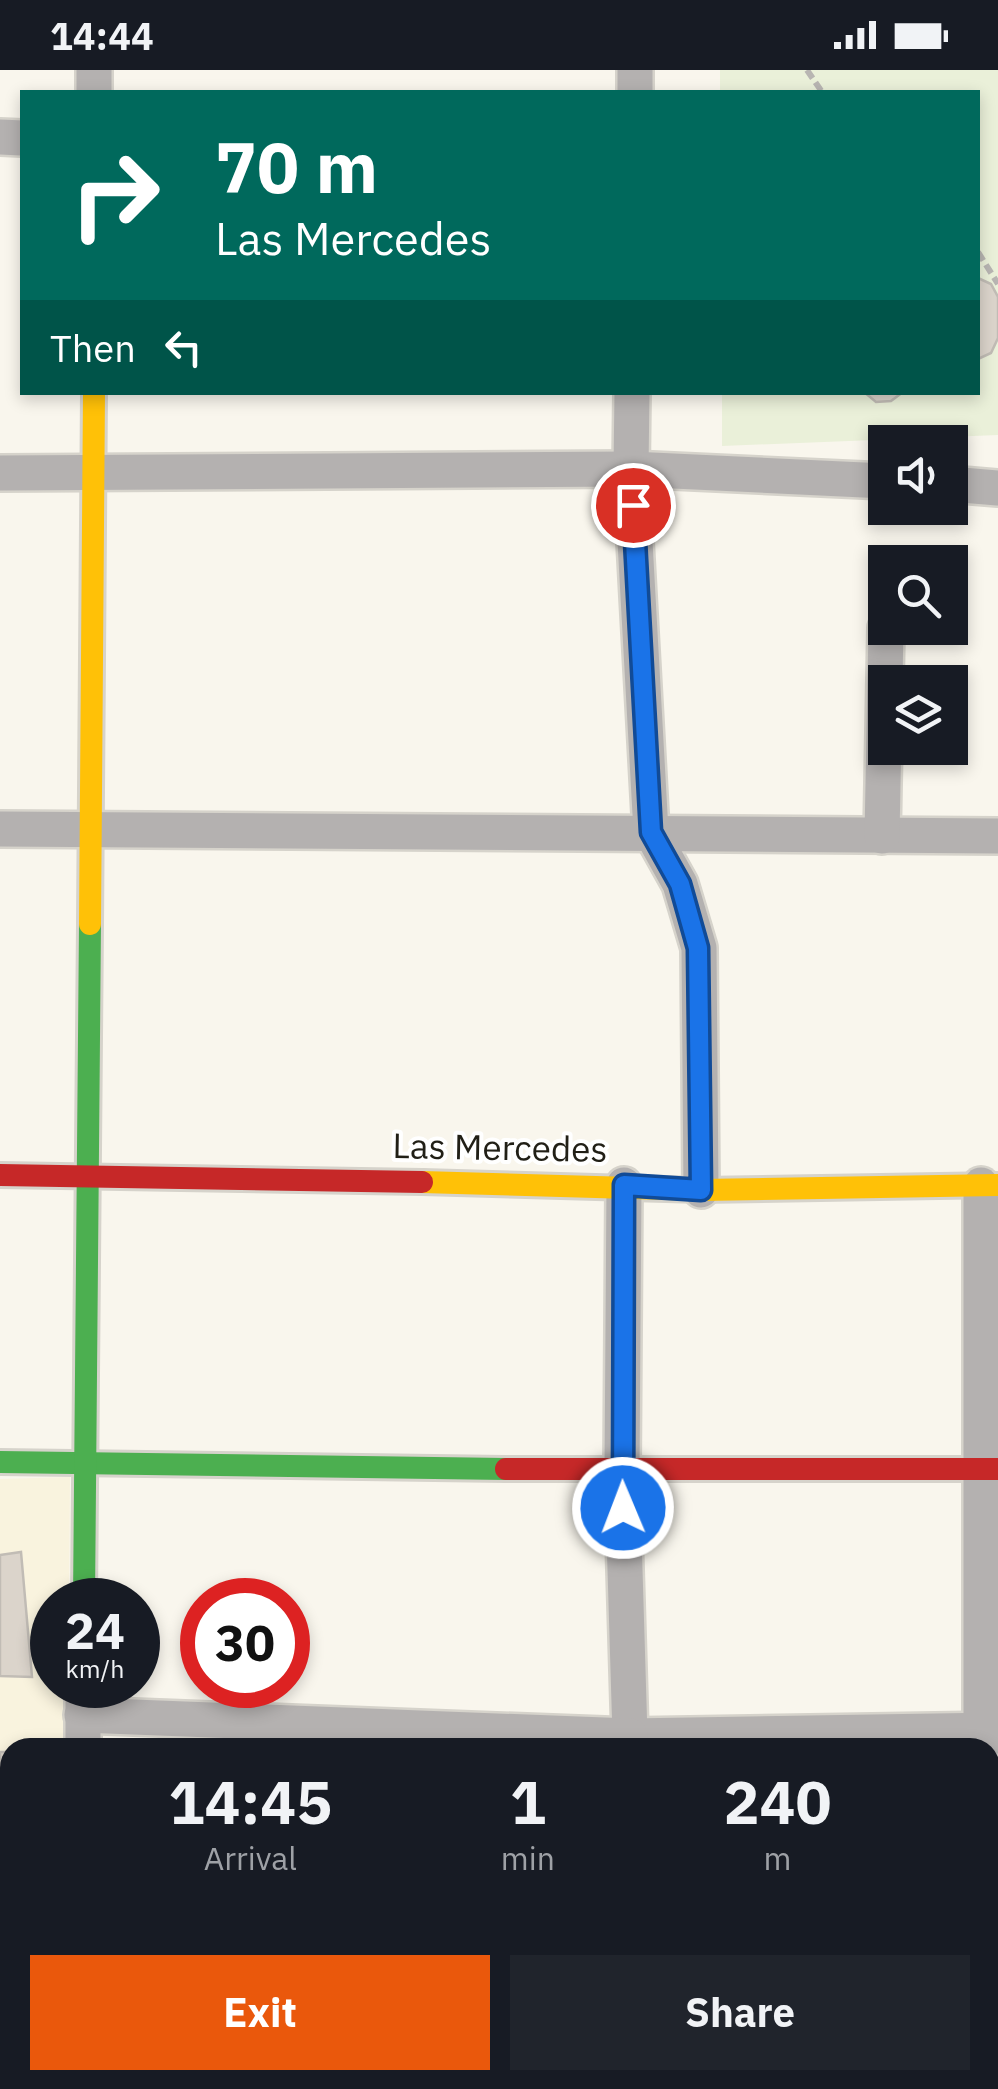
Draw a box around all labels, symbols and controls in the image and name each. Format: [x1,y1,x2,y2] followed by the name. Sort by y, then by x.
[50,11,154,60] text: 14:44
[215,121,378,212] text: 70 m
[50,130,180,260] icon: right
[215,209,491,267] text: Las Mercedes
[156,320,211,375] icon: left
[50,323,136,372] text: Then
[868,425,968,765] map controls
[868,425,968,525] button: sound
[591,463,676,548] pin
[606,478,661,533] icon: arrive
[868,545,968,645] button: search
[868,665,968,765] button: layers
[392,1122,608,1172] street label: Las Mercedes
[571,1456,675,1560] position arrow
[180,1578,310,1708] speed limit sign: 30
[65,1598,125,1663] text: 24
[66,1652,124,1685] text: km/h
[169,1762,332,1841] text: 14:45
[510,1762,546,1841] text: 1
[723,1762,831,1841] text: 240
[204,1837,297,1879] text: Arrival
[501,1837,555,1879] text: min
[764,1837,791,1879] text: m
[30,1955,490,2070] button: Exit
[510,1955,970,2070] button: Share

